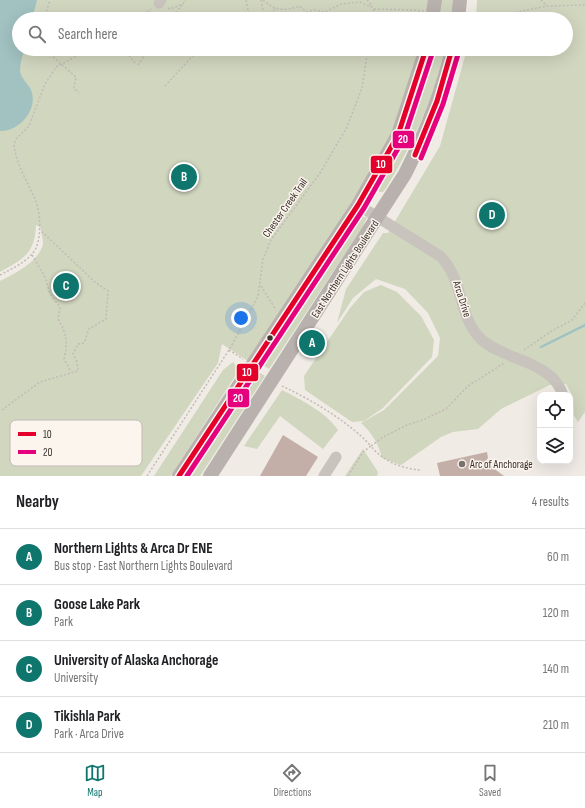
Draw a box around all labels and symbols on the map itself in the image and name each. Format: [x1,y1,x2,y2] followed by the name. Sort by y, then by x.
[392,130,415,149] line badge: 20
[398,133,408,146] text: 20
[370,155,393,174] line badge: 10
[376,158,386,171] text: 10
[171,162,197,192] pin: B
[260,176,310,240] street label: Chester Creek Trail
[479,200,505,230] pin: D
[309,217,382,320] street label: East Northern Lights Boulevard
[53,271,79,301] pin: C
[450,278,474,319] street label: Arca Drive
[231,308,251,328] your location
[299,328,325,358] pin: A
[265,333,275,343] unlabelled marker
[236,363,259,382] line badge: 10
[242,366,252,379] text: 10
[227,388,250,408] line badge: 20
[233,392,243,405] text: 20
[10,420,142,466] legend
[43,428,52,441] text: 10
[43,446,53,459] text: 20
[469,458,533,471] place label: Arc of Anchorage
[457,459,467,469] marker: Arc of Anchorage

